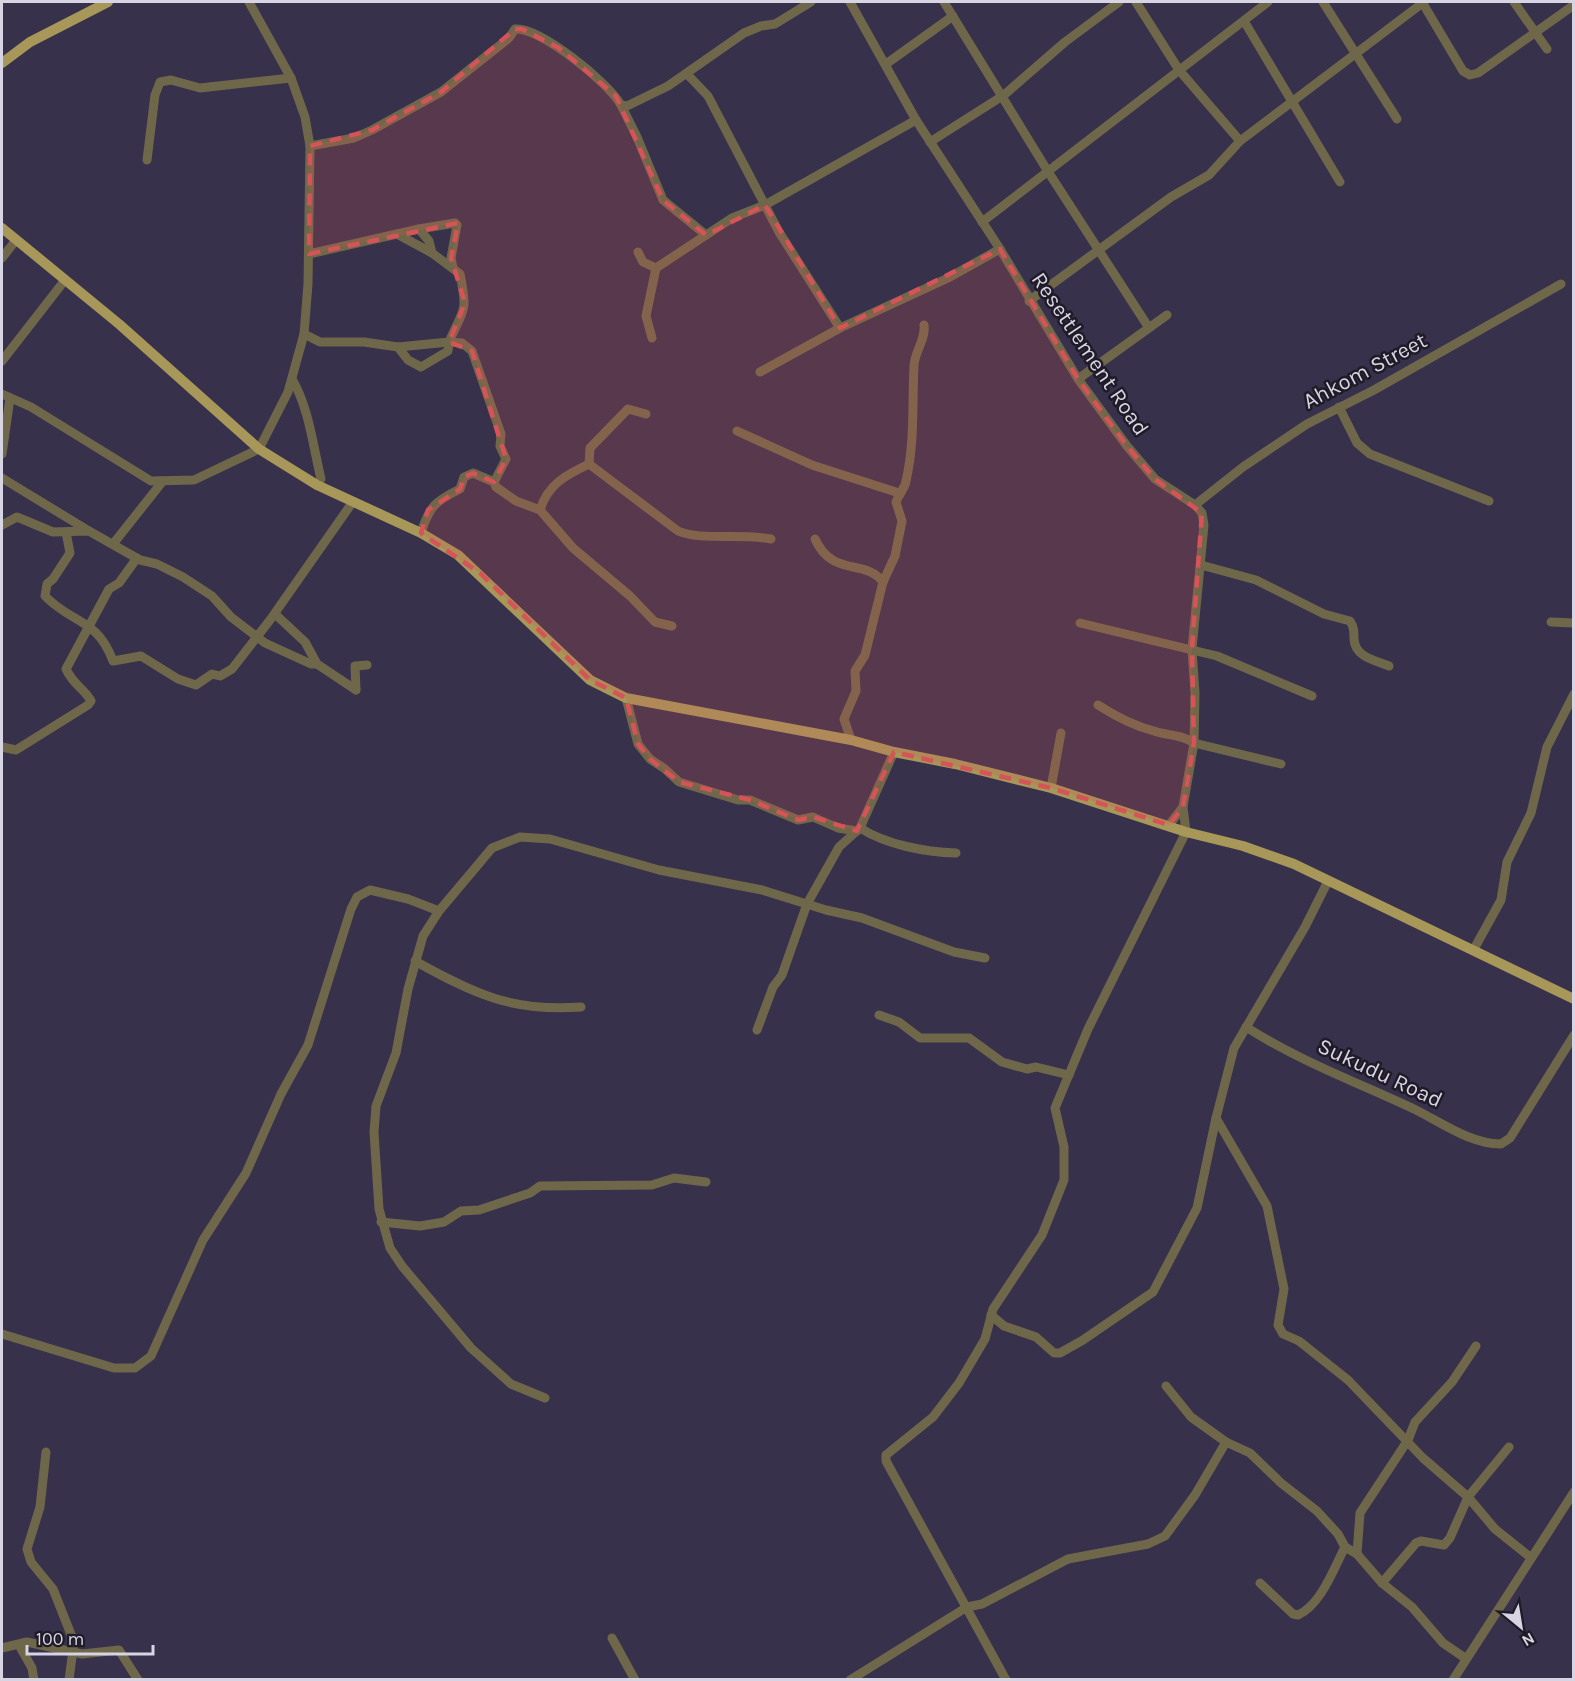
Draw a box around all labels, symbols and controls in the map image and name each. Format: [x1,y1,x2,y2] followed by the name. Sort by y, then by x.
[1026,268,1154,440] street label: Resettlement Road
[1299,327,1431,415] street label: Ahkom Street
[1314,1033,1446,1113] street label: Sukudu Road
[1491,1597,1551,1657] north arrow
[27,1618,153,1656] scale bar
[36,1628,84,1650] text: 100 m
[1519,1628,1538,1651] text: N

